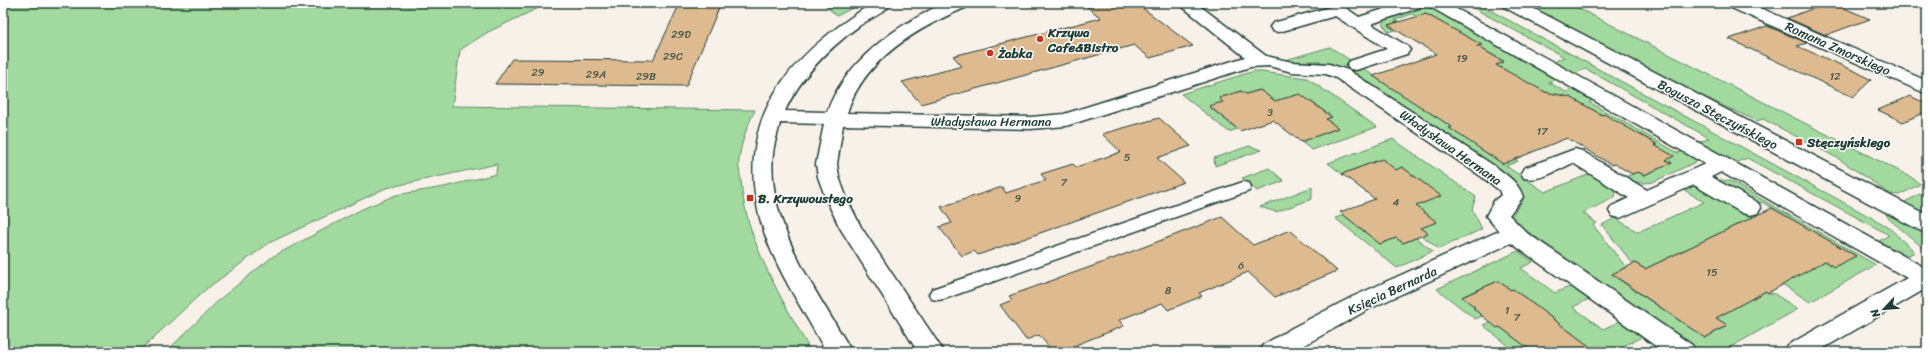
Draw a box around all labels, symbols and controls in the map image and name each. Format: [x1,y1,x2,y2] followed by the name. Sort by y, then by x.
[1781,15,1895,82] street label: Romana Zmorskiego
[1047,21,1119,59] place label: Krzywa Cafe&Bistro
[671,25,691,44] house number: 29D
[1035,34,1045,44] marker: Krzywa Cafe&Bistro
[997,42,1033,65] place label: Żabka
[663,47,683,66] house number: 29C
[985,48,995,58] marker: Żabka
[1456,49,1468,68] house number: 19
[531,63,545,82] house number: 29
[586,65,606,84] house number: 29A
[636,67,656,86] house number: 29B
[1829,67,1841,86] house number: 12
[1653,73,1783,156] street label: Bogusza Stęczyńskiego
[1267,103,1273,122] house number: 3
[1395,103,1507,192] street label: Władysława Hermana
[931,110,1052,133] street label: Władysława Hermana
[1537,122,1548,141] house number: 17
[1806,131,1891,154] place label: Stęczyńskiego
[1794,137,1804,147] marker: Stęczyńskiego
[1124,148,1131,167] house number: 5
[1061,173,1068,192] house number: 7
[758,187,853,210] place label: B. Krzywoustego
[1015,189,1022,208] house number: 9
[745,193,755,203] marker: B. Krzywoustego
[1393,193,1400,212] house number: 4
[1238,256,1244,275] house number: 6
[1344,259,1441,321] street label: Księcia Bernarda
[1706,263,1718,282] house number: 15
[1165,281,1172,300] house number: 8
[1864,289,1904,329] north arrow
[1505,301,1510,320] house number: 1
[1865,305,1886,322] text: N
[1514,308,1521,327] house number: 7

